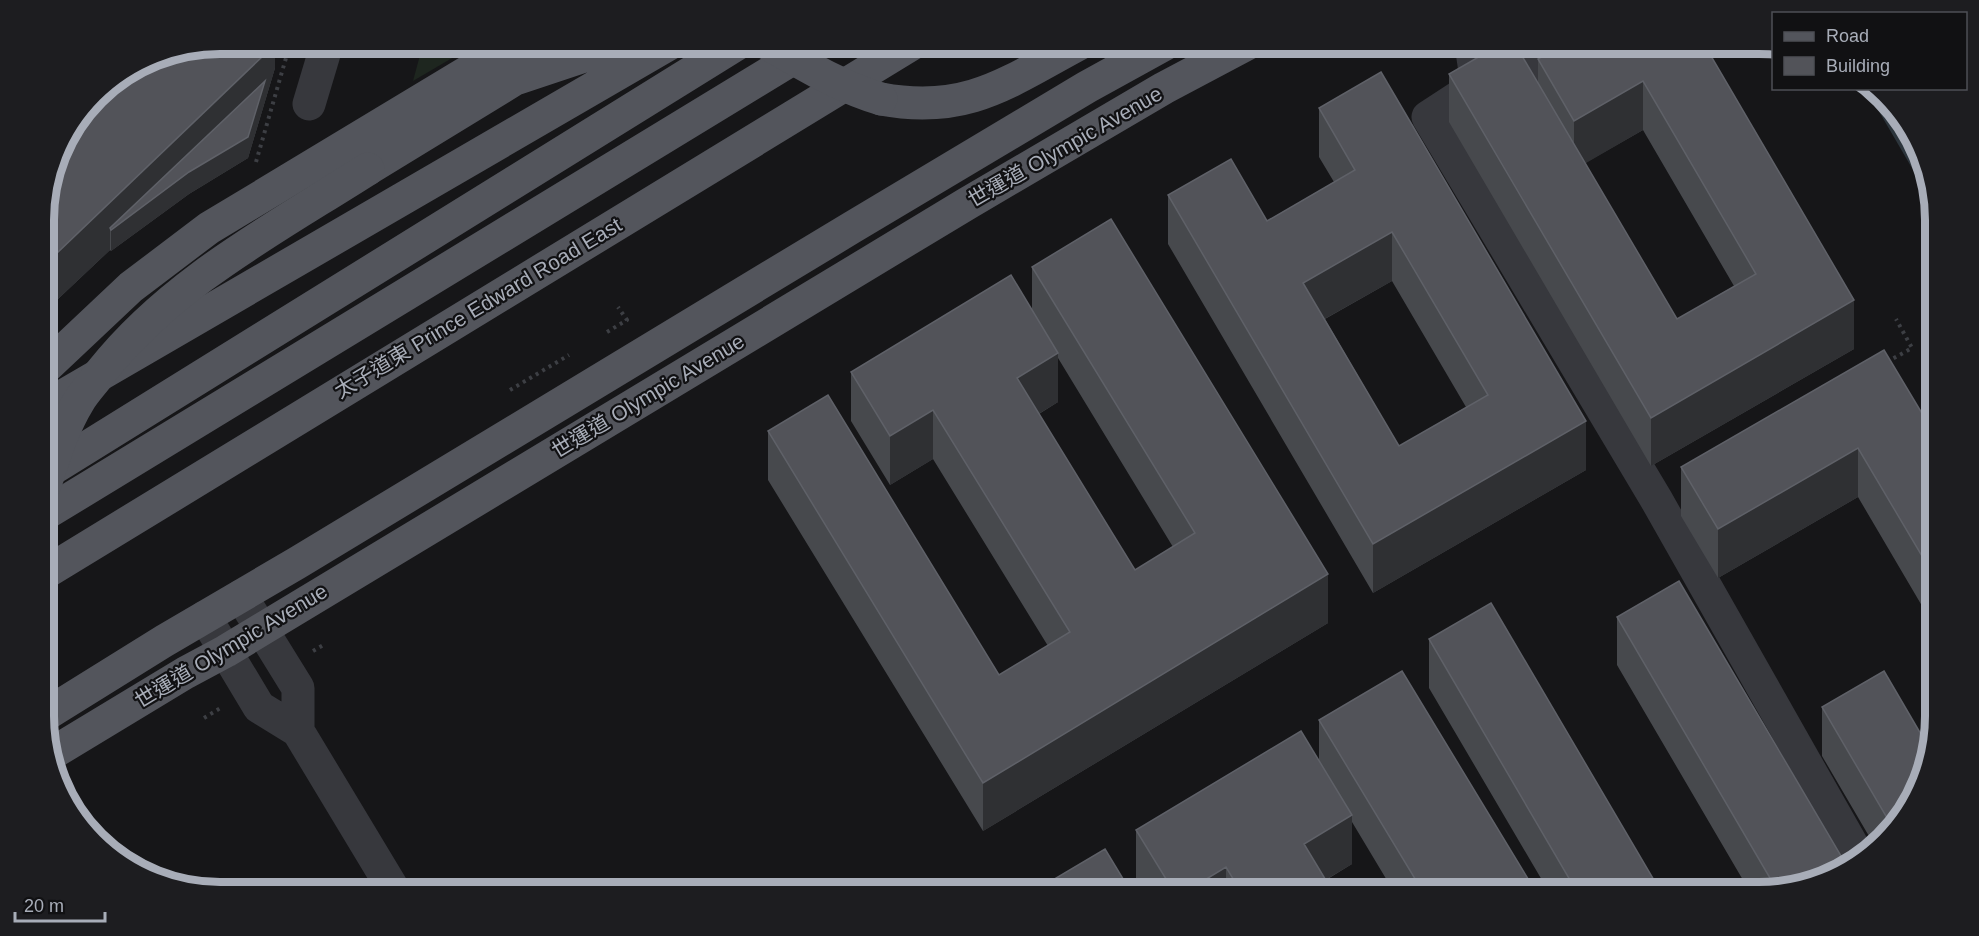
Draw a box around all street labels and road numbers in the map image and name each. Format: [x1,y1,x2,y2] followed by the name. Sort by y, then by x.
[964,82,1166,212] street label: 世運道 Olympic Avenue
[330,213,625,402] street label: 太子道東 Prince Edward Road East
[547,329,748,462] street label: 世運道 Olympic Avenue
[130,579,331,712] street label: 世運道 Olympic Avenue

